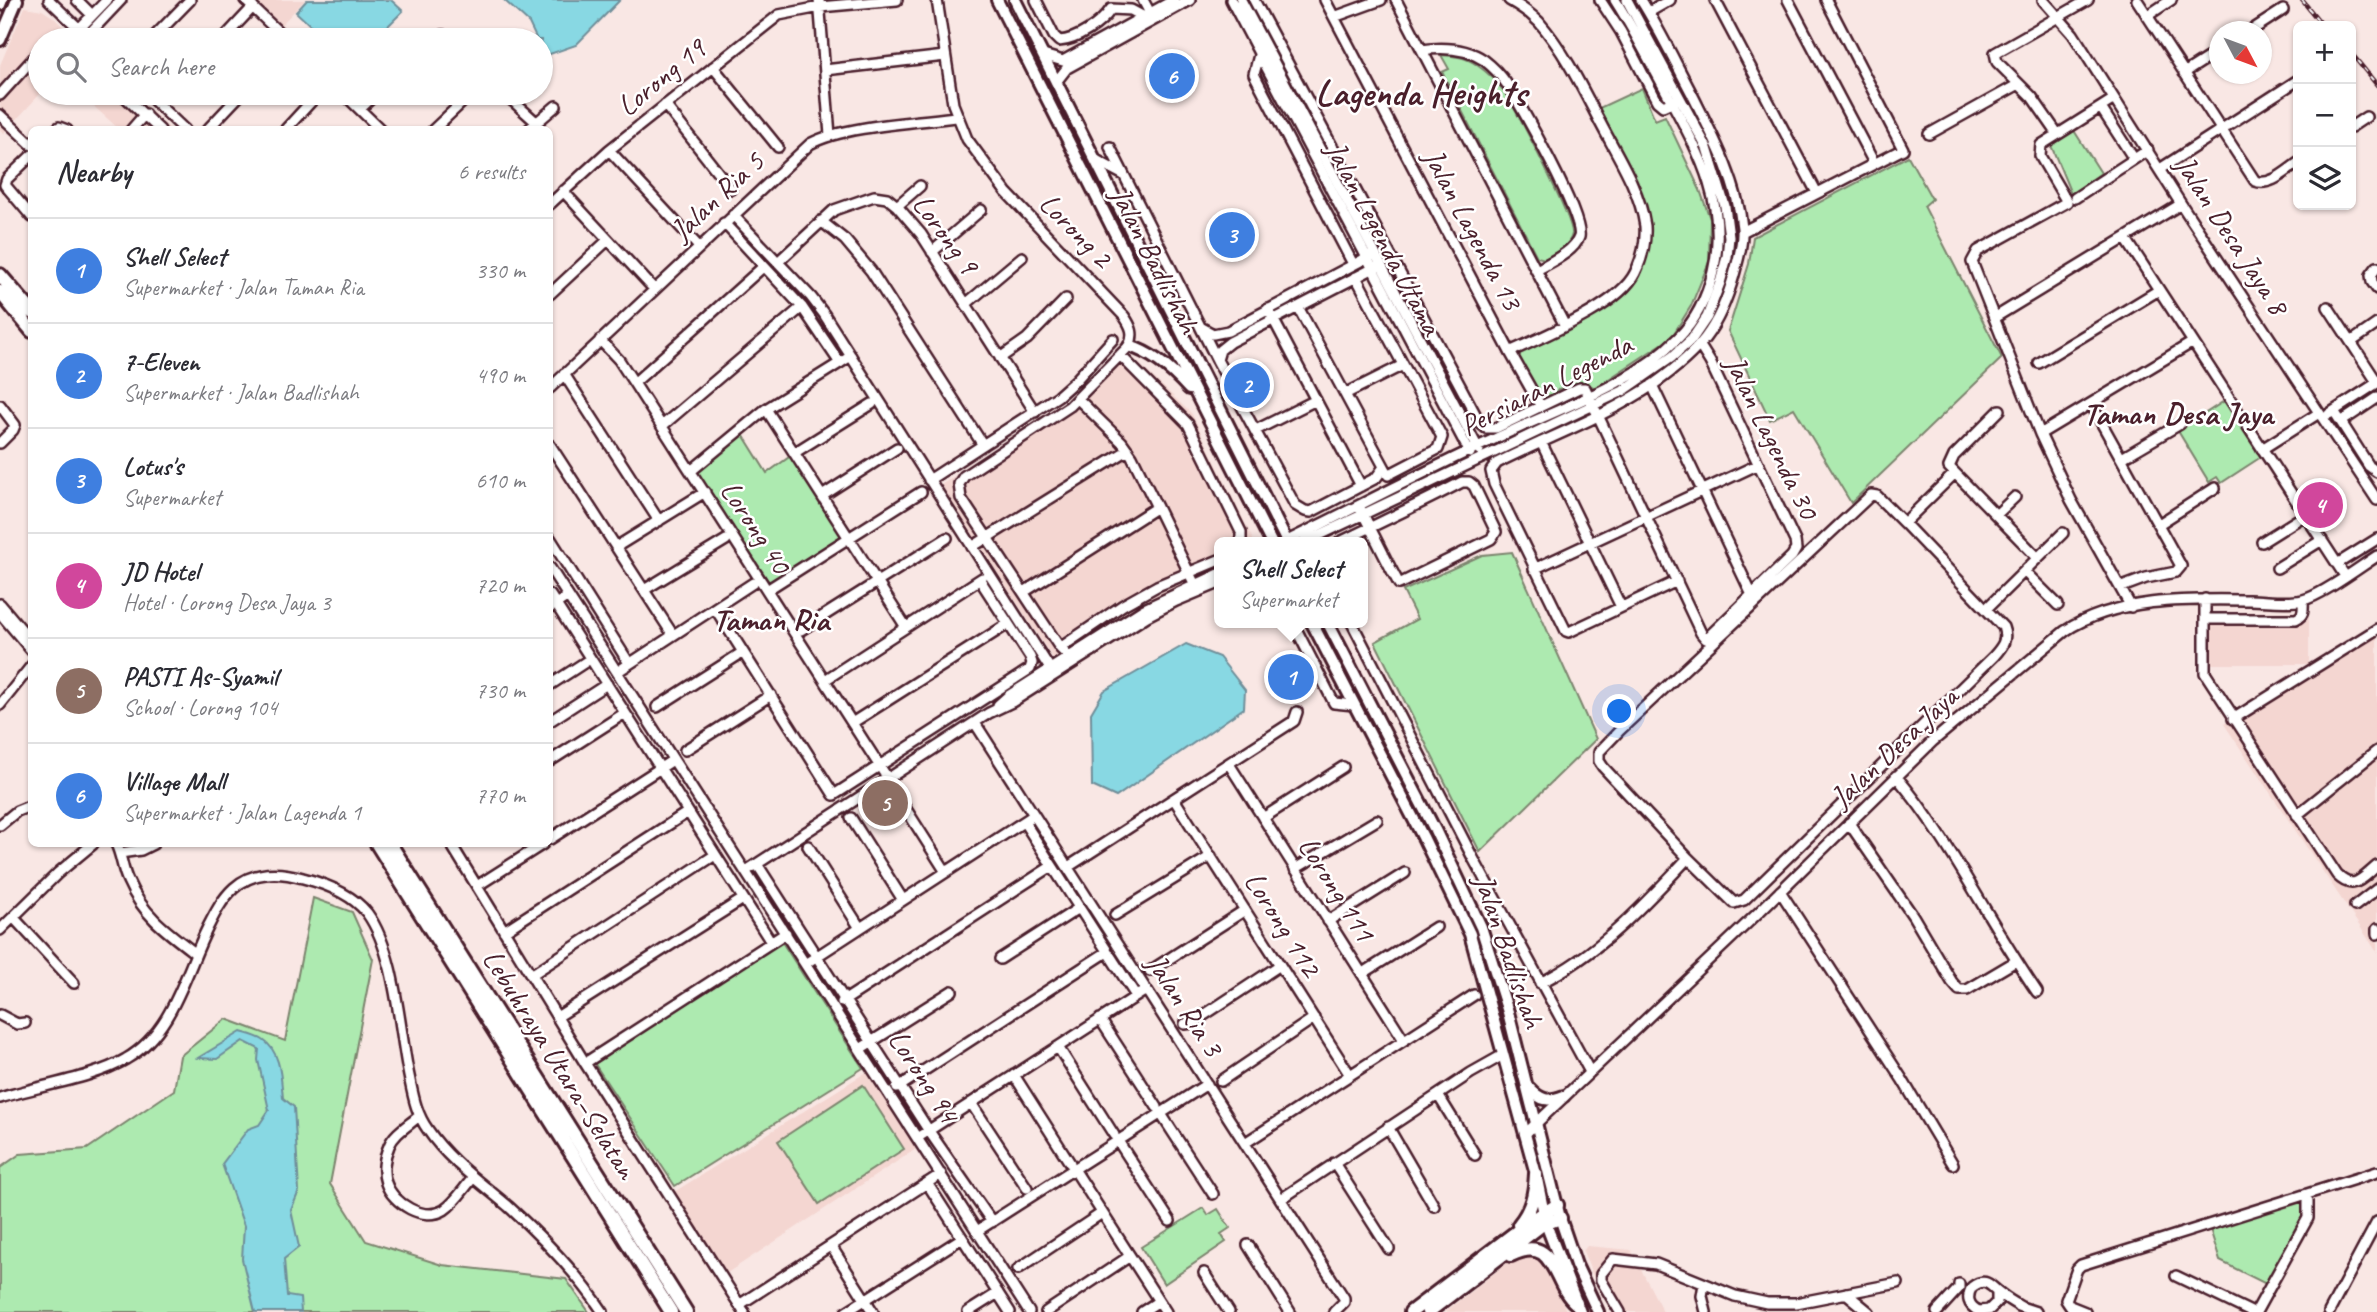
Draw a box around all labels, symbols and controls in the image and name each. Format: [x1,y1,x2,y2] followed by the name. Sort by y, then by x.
[2209,21,2272,84] north arrow
[2293,21,2356,210] map controls
[2293,21,2356,84] button: +
[28,28,553,105] search box
[609,28,715,124] street label: Lorong 19
[52,48,90,86] icon: search
[108,50,214,83] text: Search here
[1149,50,1195,102] pin: 6
[1315,69,1531,116] district label: Lagenda Heights
[2293,84,2356,147] button: −
[1316,133,1452,343] street label: Jalan Legenda Utama
[1414,140,1532,318] street label: Jalan Lagenda 13
[661,142,773,250] street label: Jalan Ria 5
[2165,147,2299,324] street label: Jalan Desa Jaya 8
[2293,147,2356,210] button: layers
[56,153,132,191] text: Nearby
[458,157,525,186] text: 6 results
[1101,178,1209,342] street label: Jalan Badlishah
[1031,185,1123,277] street label: Lorong 2
[904,187,989,283] street label: Lorong 9
[1209,209,1255,261] pin: 3
[123,240,226,273] text: Shell Select
[74,256,84,285] text: 1
[476,256,525,285] text: 330 m
[123,273,364,302] text: Supermarket · Jalan Taman Ria
[1454,325,1640,445] street label: Persiaran Legenda
[123,345,200,378] text: 7-Eleven
[1715,347,1829,527] street label: Jalan Lagenda 30
[1224,359,1270,411] pin: 2
[74,361,84,390] text: 2
[476,361,525,390] text: 490 m
[123,378,359,407] text: Supermarket · Jalan Badlishah
[2083,393,2276,434] district label: Taman Desa Jaya
[123,450,183,483] text: Lotus's
[74,466,84,495] text: 3
[476,466,525,495] text: 610 m
[712,473,801,583] street label: Lorong 40
[2297,479,2343,531] pin: 4
[123,483,221,512] text: Supermarket
[1214,537,1368,628] popup
[1240,552,1342,585] text: Shell Select
[123,555,199,588] text: JD Hotel
[74,571,84,600] text: 4
[476,571,525,600] text: 720 m
[1240,585,1337,614] text: Supermarket
[123,588,331,617] text: Hotel · Lorong Desa Jaya 3
[713,599,832,640] district label: Taman Ria
[1268,651,1314,703] pin: 1
[123,660,278,693] text: PASTI As-Syamil
[74,676,84,705] text: 5
[476,676,525,705] text: 730 m
[1821,676,1968,817] street label: Jalan Desa Jaya
[123,693,277,722] text: School · Lorong 104
[1602,694,1636,728] your location
[123,765,225,798] text: Village Mall
[862,777,908,829] pin: 5
[74,781,84,810] text: 6
[476,781,525,810] text: 770 m
[123,798,361,827] text: Supermarket · Jalan Lagenda 1
[1290,829,1385,950] street label: Lorong 111
[1236,864,1331,986] street label: Lorong 112
[1464,867,1554,1035] street label: Jalan Badlishah
[474,942,647,1187] street label: Lebuhraya Utara–Selatan
[1137,945,1233,1065] street label: Jalan Ria 3
[880,1022,969,1132] street label: Lorong 94

